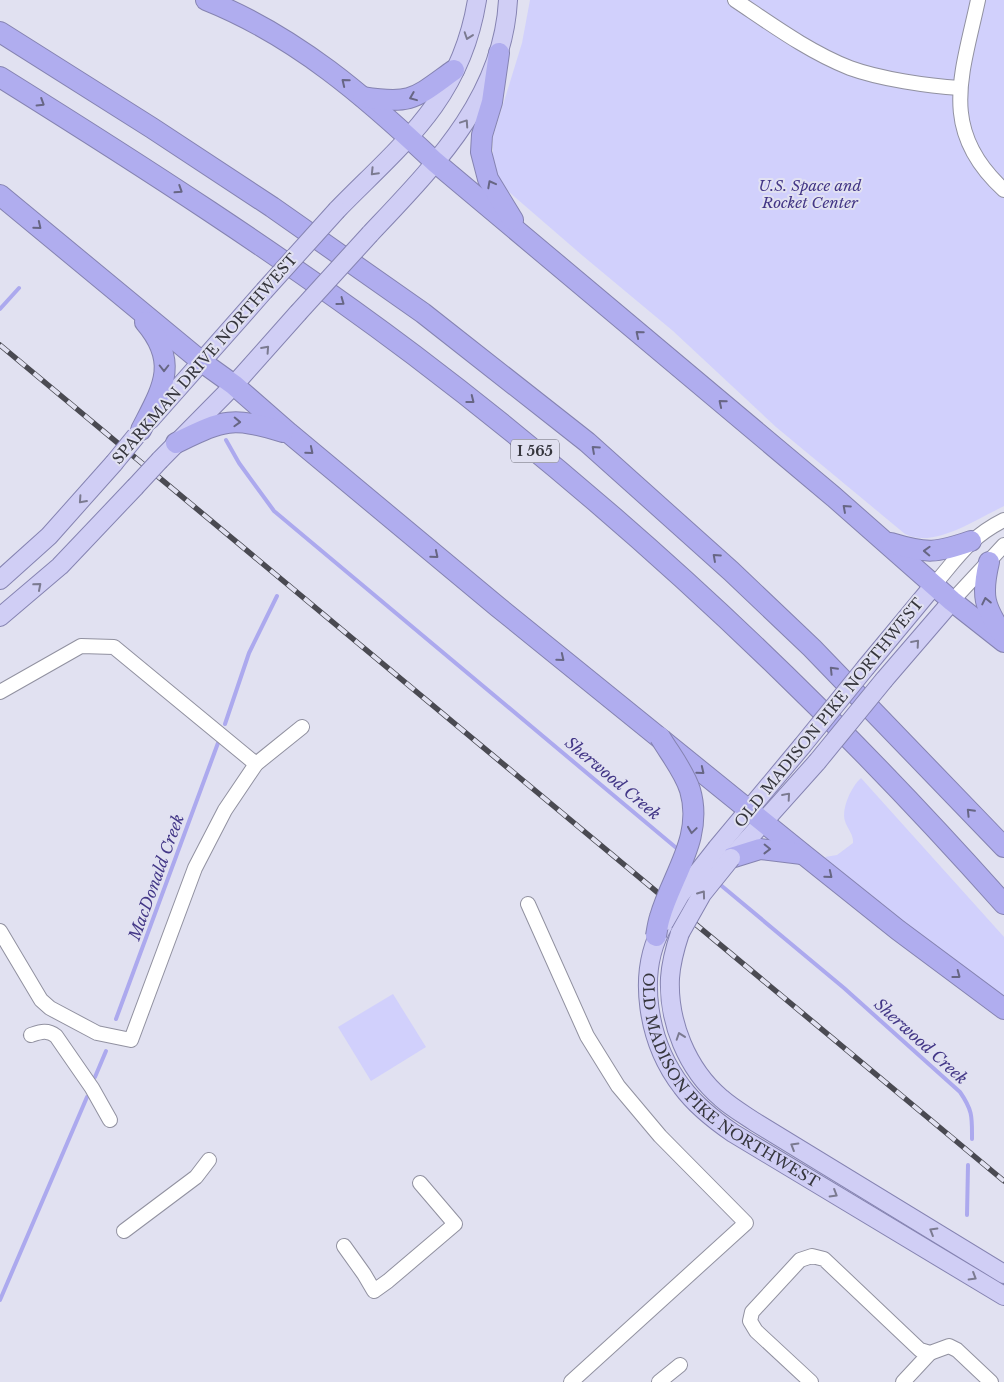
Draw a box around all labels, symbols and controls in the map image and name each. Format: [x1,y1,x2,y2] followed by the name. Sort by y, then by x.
[464,31,474,40] one-way arrow
[341,79,350,88] one-way arrow
[409,90,418,101] one-way arrow
[36,96,45,106] one-way arrow
[459,120,468,129] one-way arrow
[371,166,380,175] one-way arrow
[759,176,862,212] park label: U.S. Space and Rocket Center
[487,181,497,190] one-way arrow
[173,183,182,193] one-way arrow
[32,221,41,230] one-way arrow
[108,249,301,468] street label: SPARKMAN DRIVE NORTHWEST
[335,296,345,305] one-way arrow
[635,330,644,339] one-way arrow
[260,345,269,354] one-way arrow
[159,365,169,373] one-way arrow
[465,394,475,403] one-way arrow
[718,400,727,409] one-way arrow
[234,417,242,427] one-way arrow
[511,440,559,462] road number: I 565
[304,445,313,454] one-way arrow
[591,446,600,455] one-way arrow
[79,494,88,503] one-way arrow
[843,505,852,514] one-way arrow
[923,546,930,556] one-way arrow
[429,549,438,558] one-way arrow
[713,554,722,563] one-way arrow
[32,583,41,592] one-way arrow
[730,594,927,831] street label: OLD MADISON PIKE NORTHWEST
[981,597,992,606] one-way arrow
[910,640,919,649] one-way arrow
[555,652,564,660] one-way arrow
[830,666,839,675] one-way arrow
[561,732,665,824] water label: Sherwood Creek
[695,765,704,773] one-way arrow
[781,792,790,801] one-way arrow
[967,809,976,818] one-way arrow
[124,811,188,944] water label: MacDonald Creek
[687,826,698,834] one-way arrow
[763,844,771,855] one-way arrow
[823,869,833,878] one-way arrow
[697,891,705,900] one-way arrow
[951,969,960,977] one-way arrow
[639,972,823,1192] street label: OLD MADISON PIKE NORTHWEST
[870,994,972,1088] water label: Sherwood Creek
[676,1032,686,1041] one-way arrow
[790,1142,799,1152] one-way arrow
[829,1187,838,1197] one-way arrow
[929,1227,938,1237] one-way arrow
[968,1271,977,1281] one-way arrow

